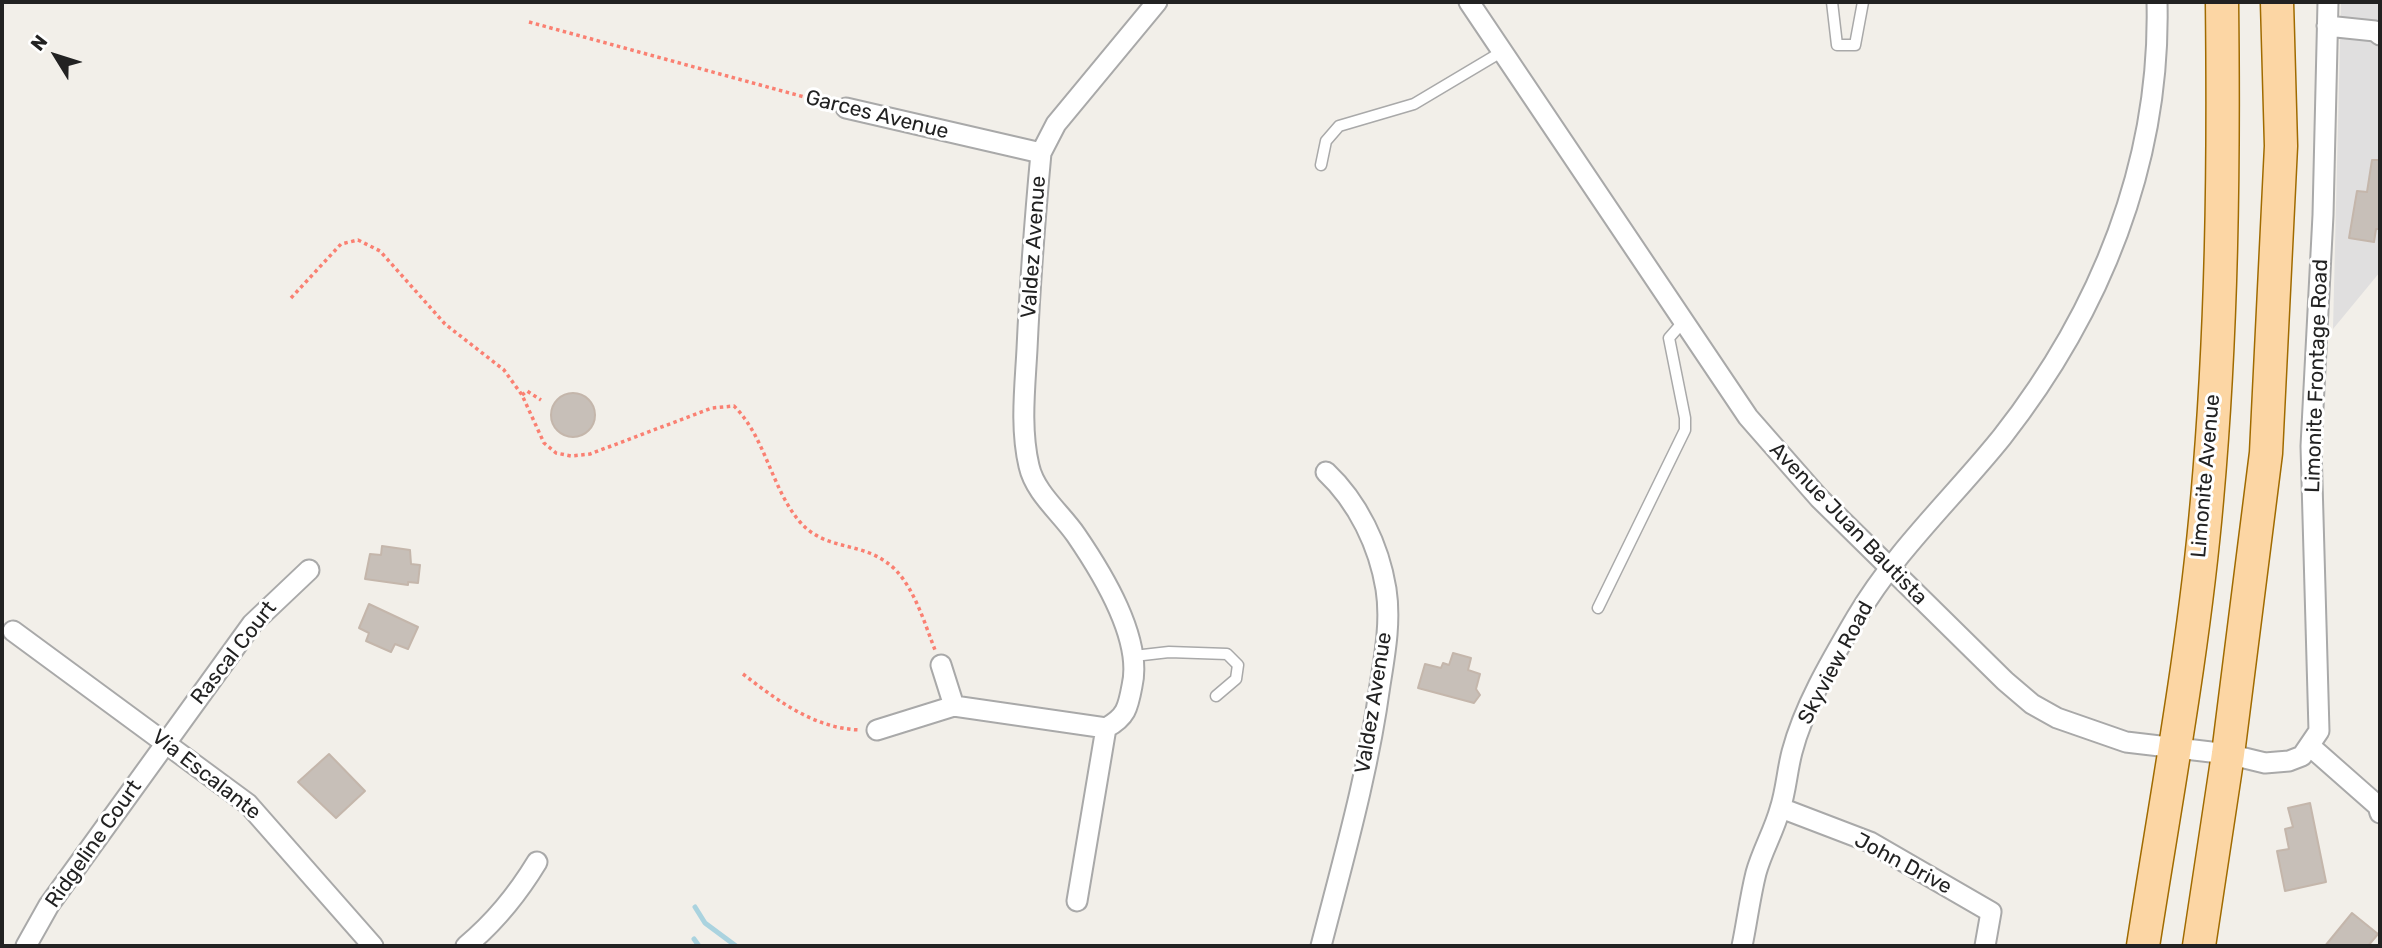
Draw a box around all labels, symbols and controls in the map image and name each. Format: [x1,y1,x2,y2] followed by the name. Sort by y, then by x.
[21,21,91,91] north arrow
[26,30,52,55] text: N
[803,85,951,145] street label: Garces Avenue
[1016,175,1052,319] street label: Valdez Avenue
[2300,259,2334,493] street label: Limonite Frontage Road
[2186,393,2226,559] street label: Limonite Avenue
[1764,438,1932,610] street label: Avenue Juan Bautista
[186,596,282,710] street label: Rascal Court
[1793,597,1879,729] street label: Skyview Road
[1350,630,1398,776] street label: Valdez Avenue
[146,725,266,825] street label: Via Escalante
[41,775,147,913] street label: Ridgeline Court
[1850,828,1956,900] street label: John Drive

